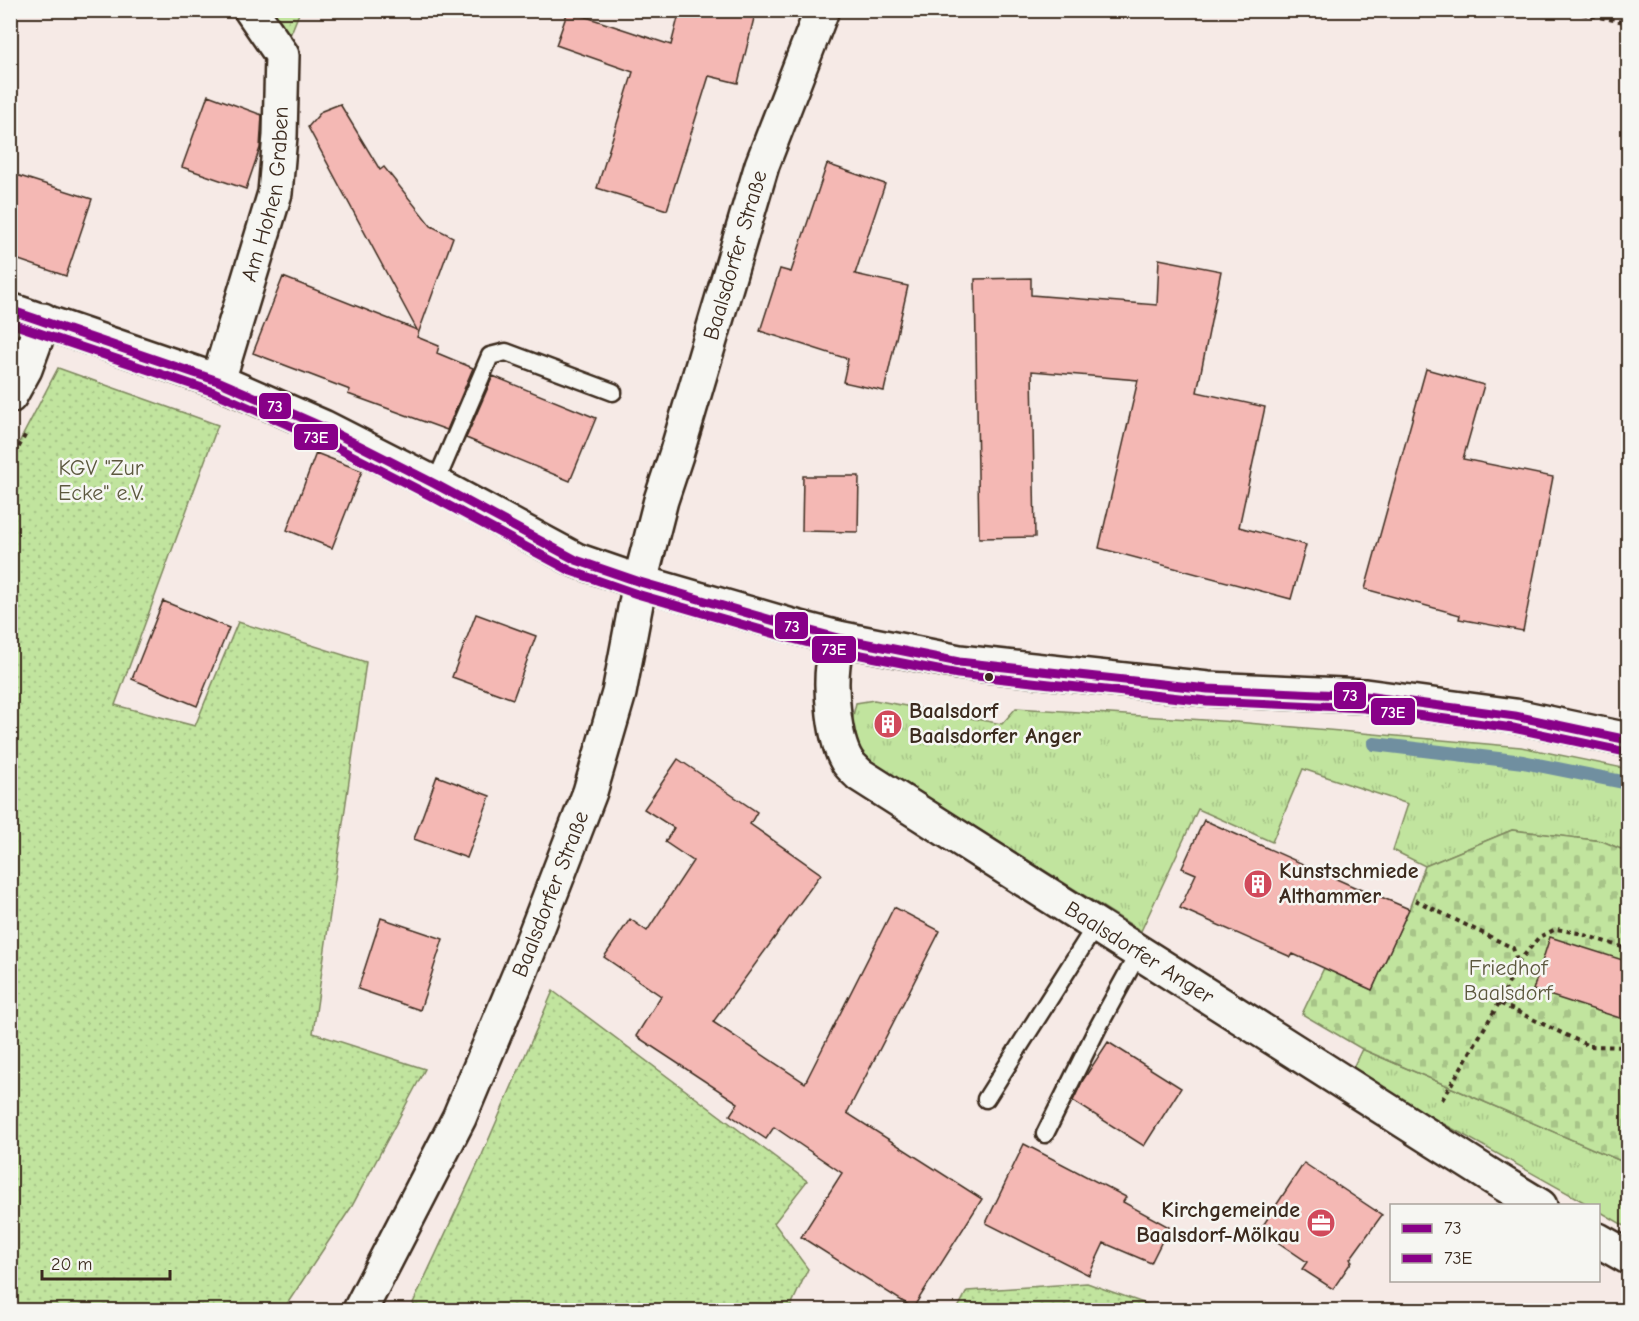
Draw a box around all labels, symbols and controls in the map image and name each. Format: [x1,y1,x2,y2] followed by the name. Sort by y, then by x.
[236,106,294,285] street label: Am Hohen Graben
[698,167,773,343] street label: Baalsdorfer Straße
[258,392,292,420] line badge: 73
[267,398,283,416] text: 73
[293,423,339,451] line badge: 73E
[304,429,329,447] text: 73E
[58,455,144,506] park label: KGV "Zur Ecke" e.V.
[774,611,809,640] line badge: 73
[784,618,800,636] text: 73
[811,635,857,664] line badge: 73E
[822,641,847,659] text: 73E
[983,671,995,683] unlabelled marker
[1333,681,1367,710] line badge: 73
[1342,687,1358,705] text: 73
[1370,697,1416,726] line badge: 73E
[909,698,1081,749] place label: Baalsdorf Baalsdorfer Anger
[1381,704,1406,722] text: 73E
[872,708,904,740] building icon: Baalsdorf Baalsdorfer Anger
[507,807,594,981] street label: Baalsdorfer Straße
[1279,858,1419,909] place label: Kunstschmiede Althammer
[1242,868,1274,900] building icon: Kunstschmiede Althammer
[1060,896,1219,1010] street label: Baalsdorfer Anger
[1464,955,1554,1006] park label: Friedhof Baalsdorf
[1136,1197,1300,1248] place label: Kirchgemeinde Baalsdorf-Mölkau
[1390,1204,1600,1282] legend
[1305,1207,1337,1239] office icon: Kirchgemeinde Baalsdorf-Mölkau
[1444,1218,1462,1239] text: 73
[42,1243,170,1281] scale bar
[1444,1248,1473,1269] text: 73E
[51,1254,92,1275] text: 20 m

